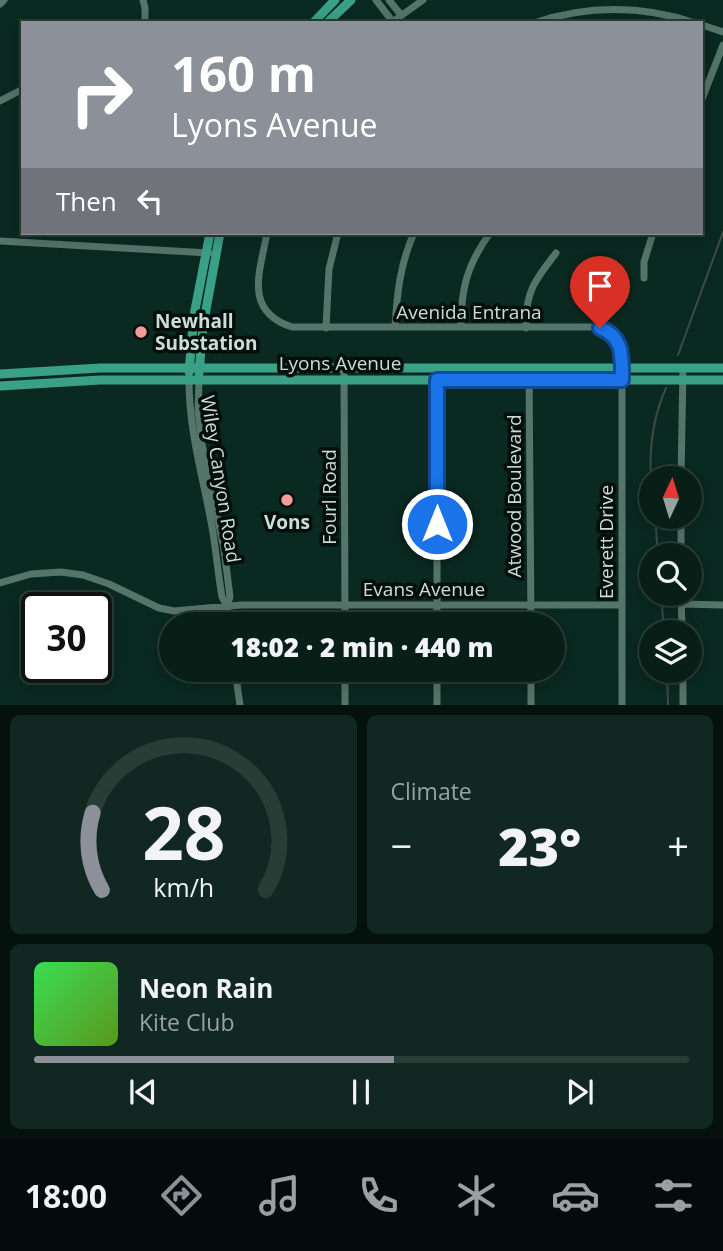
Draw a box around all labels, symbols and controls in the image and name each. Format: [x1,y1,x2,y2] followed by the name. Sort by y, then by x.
[171,40,316,106] text: 160 m
[56,49,147,140] icon: right
[171,103,378,146] text: Lyons Avenue
[131,182,169,220] icon: left
[56,183,117,219] text: Then
[570,256,630,328] pin
[581,267,619,305] icon: arrive
[396,299,542,325] street label: Avenida Entrana
[155,308,257,356] place label: Newhall Substation
[133,324,149,340] marker: Newhall Substation
[279,350,401,376] street label: Lyons Avenue
[195,393,247,565] street label: Wiley Canyon Road
[501,414,527,578] street label: Atwood Boulevard
[316,449,342,545] street label: Fourl Road
[639,466,702,528] north arrow
[639,466,702,683] map controls
[593,485,619,599] street label: Everett Drive
[400,487,474,561] position arrow
[279,492,295,508] marker: Vons
[264,509,310,535] place label: Vons
[639,543,702,606] button: search
[363,576,485,602] street label: Evans Avenue
[21,592,112,683] speed limit sign: 30
[639,620,702,683] button: layers
[231,629,493,665] text: 18:02 · 2 min · 440 m
[391,775,472,807] text: Climate
[142,783,225,882] text: 28
[498,810,581,881] text: 23°
[391,819,412,871] text: −
[667,819,689,871] text: +
[153,870,214,904] text: km/h
[139,970,273,1006] text: Neon Rain
[139,1006,234,1038] text: Kite Club
[124,1073,162,1111] icon: previous
[342,1073,380,1111] icon: pause
[561,1073,599,1111] icon: next
[157,1171,206,1220] icon: directions
[255,1171,304,1220] icon: music
[354,1171,403,1220] icon: phone
[452,1171,501,1220] icon: climate
[551,1171,600,1220] icon: car
[649,1171,698,1220] icon: filters
[25,1174,107,1217] text: 18:00

